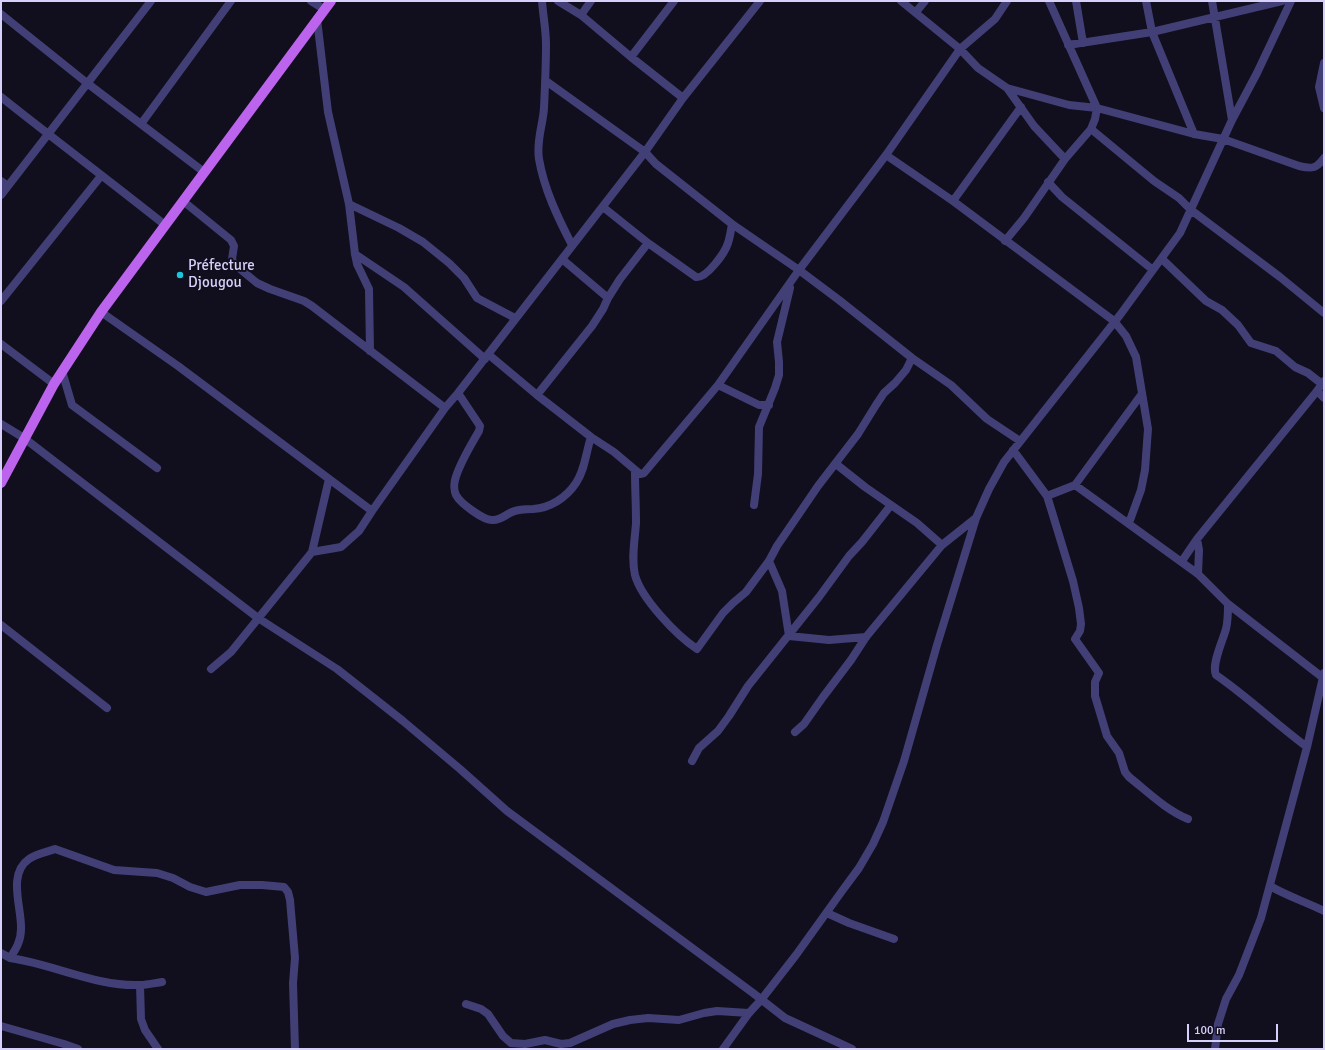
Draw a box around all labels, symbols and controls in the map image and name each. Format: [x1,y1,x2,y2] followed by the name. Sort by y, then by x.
[188,257,255,292] place label: Préfecture Djougou
[175,270,185,280] marker: Préfecture Djougou
[1189,1016,1280,1042] scale bar
[1194,1023,1226,1038] text: 100 m

